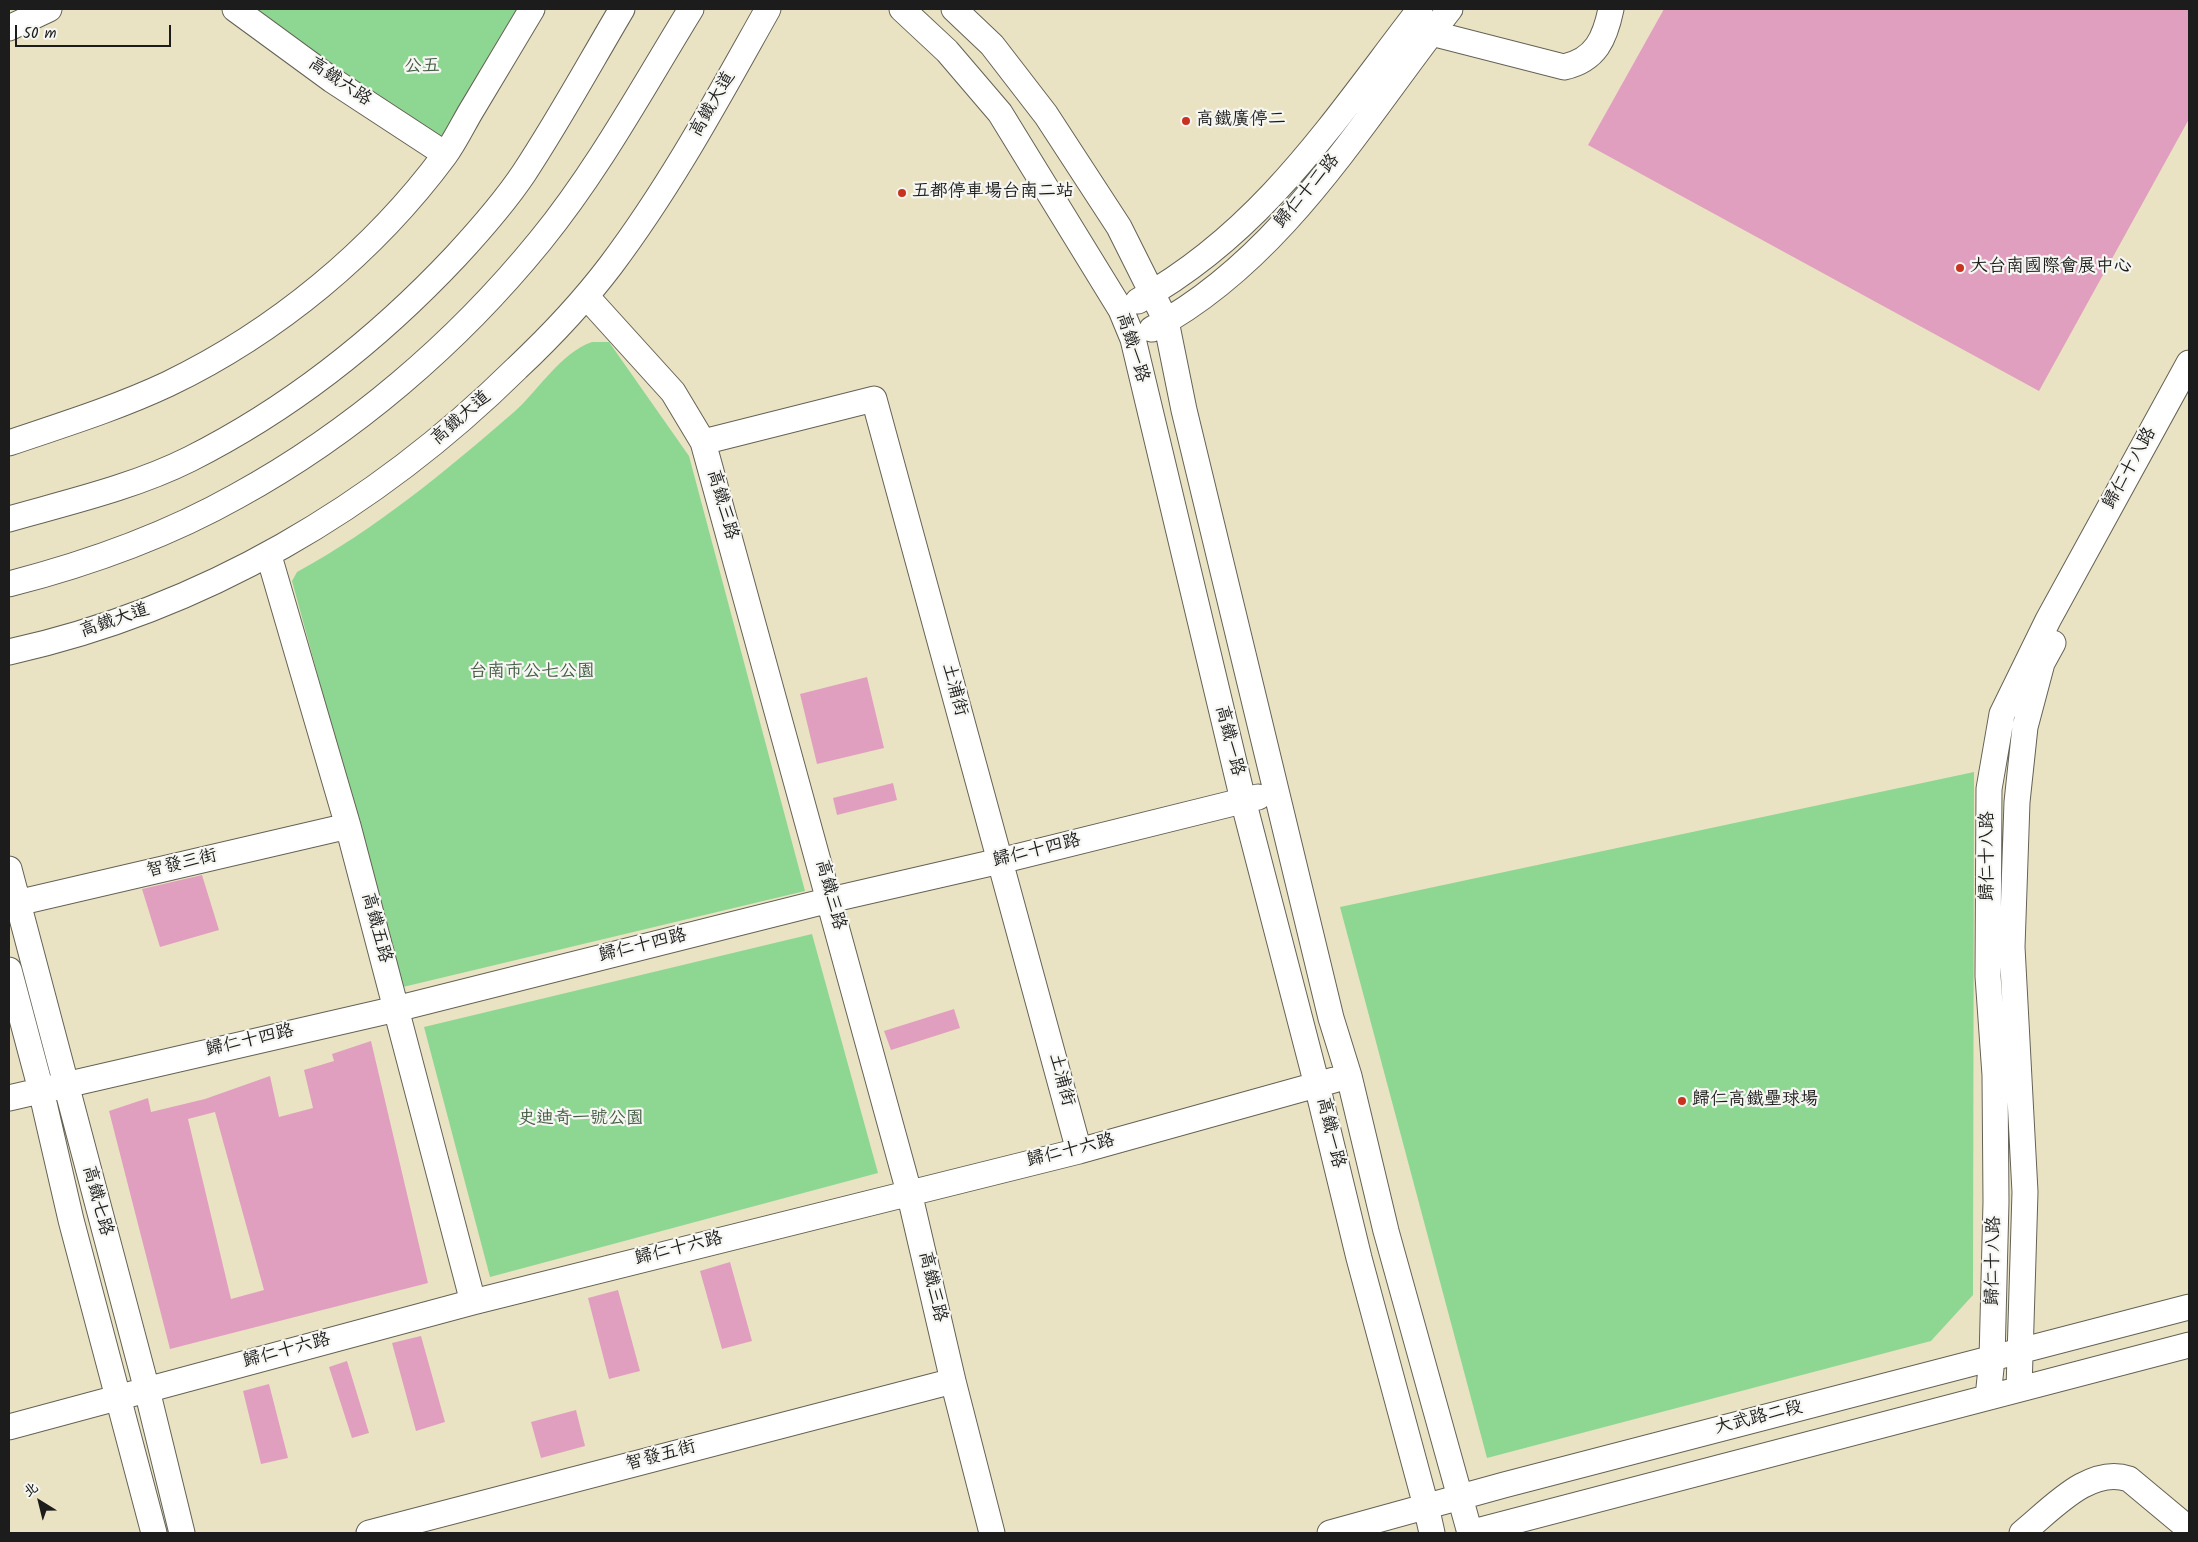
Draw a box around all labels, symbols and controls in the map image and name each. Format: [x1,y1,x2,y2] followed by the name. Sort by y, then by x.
[18,15,174,47] scale bar
[23,22,57,46] text: 50 m
[303,54,375,112] street label: 高鐵六路
[404,57,440,79] park label: 公五
[687,68,741,142] street label: 高鐵大道
[1196,110,1286,132] place label: 高鐵廣停二
[1180,115,1192,127] marker: 高鐵廣停二
[1271,151,1345,233] street label: 歸仁十二路
[912,182,1074,204] place label: 五都停車場台南二站
[896,187,908,199] marker: 五都停車場台南二站
[1970,257,2132,279] place label: 大台南國際會展中心
[1954,262,1966,274] marker: 大台南國際會展中心
[1110,310,1152,386] street label: 高鐵一路
[428,387,496,451] street label: 高鐵大道
[2100,424,2162,514] street label: 歸仁十八路
[701,467,741,543] street label: 高鐵三路
[77,600,153,644] street label: 高鐵大道
[936,661,970,719] street label: 土浦街
[469,662,595,684] park label: 台南市公七公園
[1209,703,1247,779] street label: 高鐵一路
[1978,811,2000,901] street label: 歸仁十八路
[991,831,1083,873] street label: 歸仁十四路
[144,846,220,884] street label: 智發三街
[809,857,849,933] street label: 高鐵三路
[355,890,395,966] street label: 高鐵五路
[597,926,689,968] street label: 歸仁十四路
[204,1021,296,1063] street label: 歸仁十四路
[1043,1051,1077,1109] street label: 土浦街
[1692,1090,1818,1112] place label: 歸仁高鐵壘球場
[1310,1095,1348,1171] street label: 高鐵一路
[1676,1095,1688,1107] marker: 歸仁高鐵壘球場
[518,1109,644,1131] park label: 史迪奇一號公園
[1025,1131,1117,1173] street label: 歸仁十六路
[76,1163,116,1239] street label: 高鐵七路
[1983,1216,2007,1306] street label: 歸仁十八路
[633,1229,725,1271] street label: 歸仁十六路
[912,1249,950,1325] street label: 高鐵三路
[241,1330,333,1374] street label: 歸仁十六路
[1713,1398,1805,1440] street label: 大武路二段
[623,1437,699,1477] street label: 智發五街
[15,1477,65,1527] north arrow
[19,1477,43,1503] text: 北

